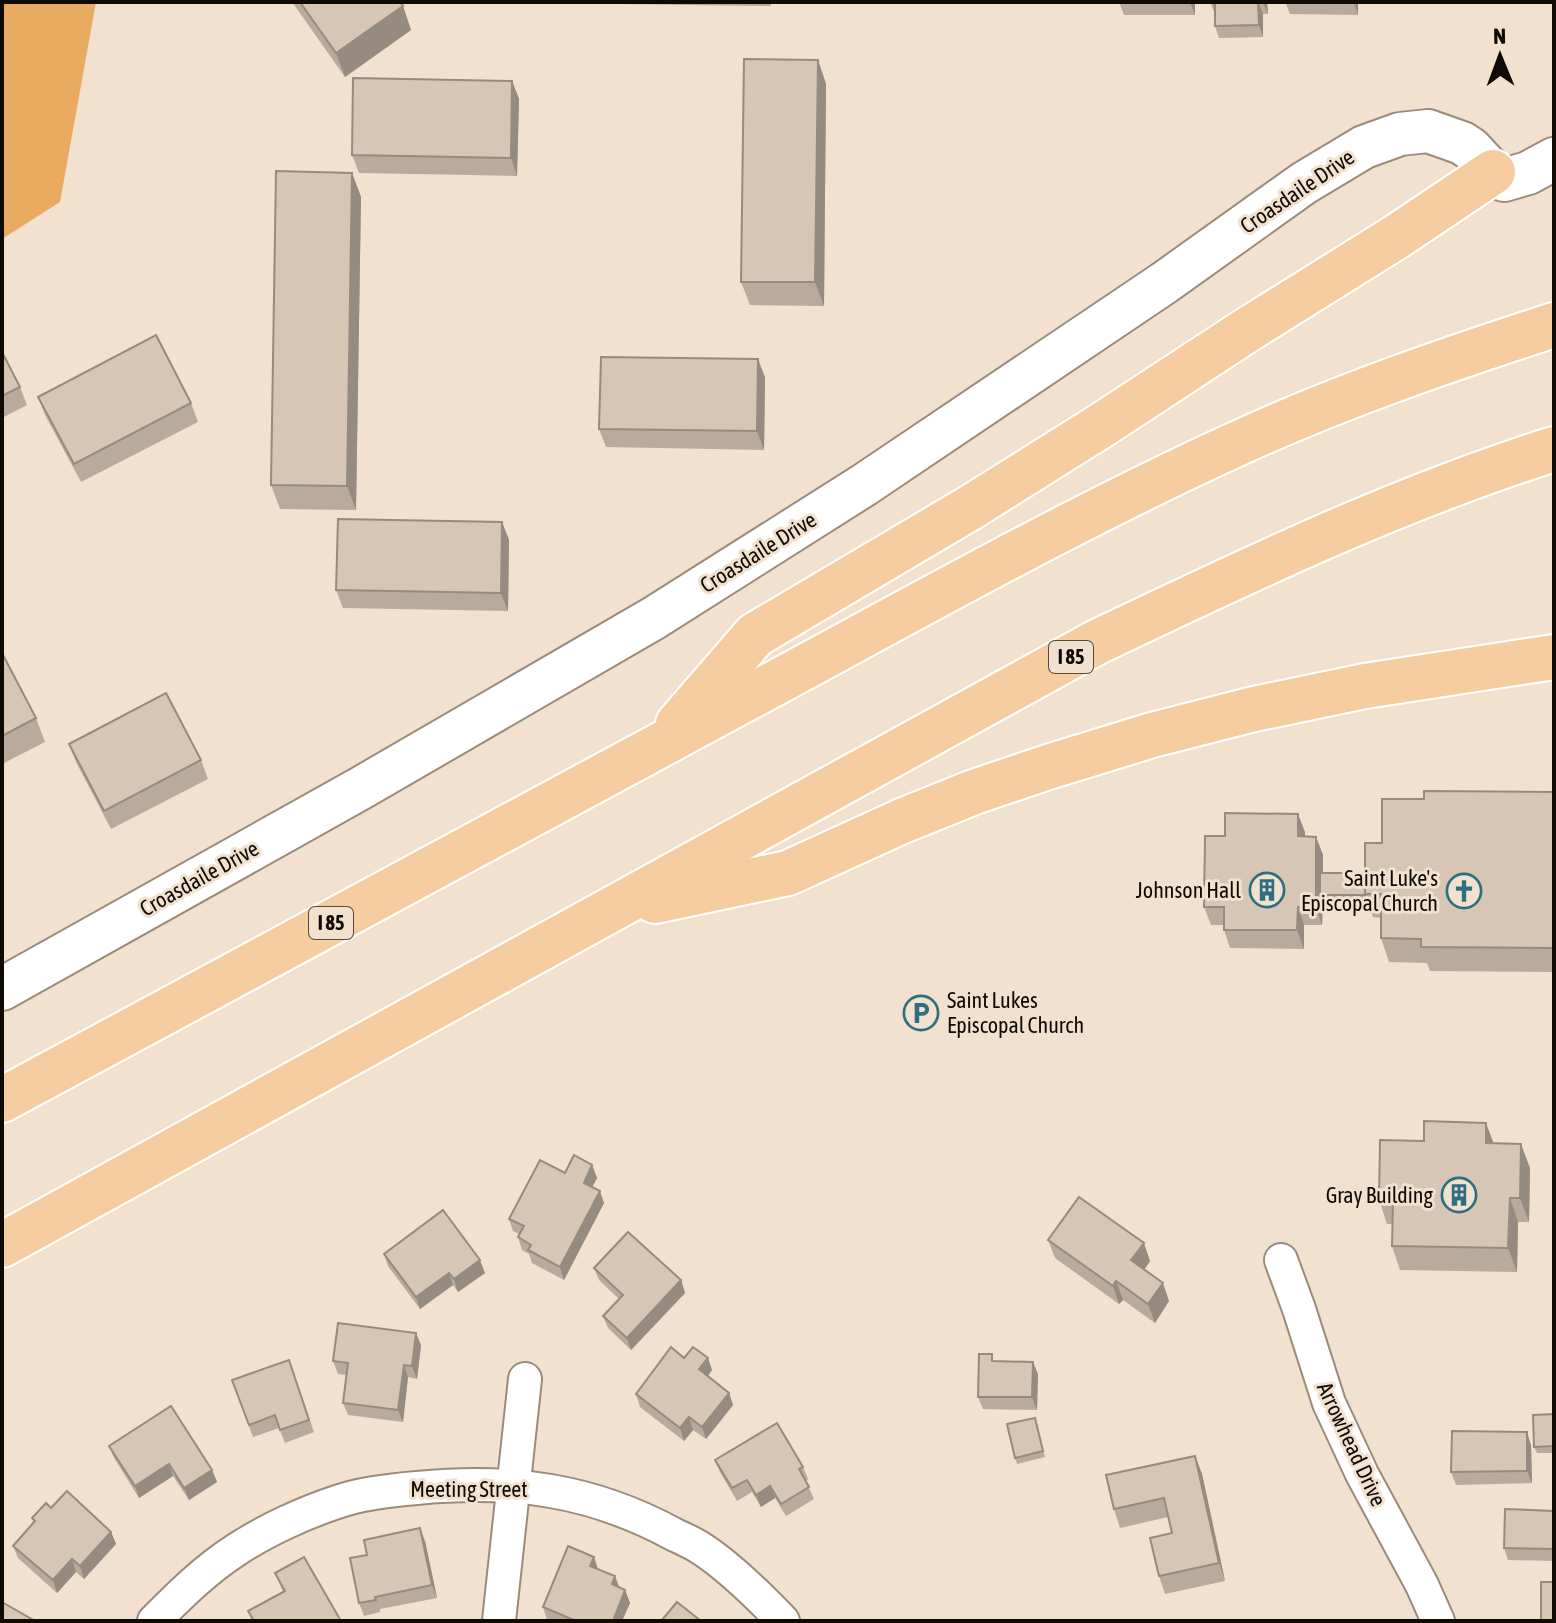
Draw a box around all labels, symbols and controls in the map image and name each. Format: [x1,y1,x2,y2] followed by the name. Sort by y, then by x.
[1460,16,1540,96] north arrow
[1493,23,1506,49] text: N
[1235,143,1359,239] street label: Croasdaile Drive
[695,506,821,598] street label: Croasdaile Drive
[1049,641,1093,673] road number: I 85
[135,835,263,921] street label: Croasdaile Drive
[1301,865,1438,916] place label: Saint Luke's Episcopal Church
[1248,871,1286,909] building icon: Johnson Hall
[1445,872,1483,910] church icon: Saint Luke's Episcopal Church
[1136,877,1241,903] place label: Johnson Hall
[309,907,353,939] road number: I 85
[947,987,1084,1038] place label: Saint Lukes Episcopal Church
[902,994,940,1032] parking icon: Saint Lukes Episcopal Church
[1440,1176,1478,1214] building icon: Gray Building
[1326,1182,1434,1208] place label: Gray Building
[1312,1378,1392,1510] street label: Arrowhead Drive
[410,1476,528,1502] street label: Meeting Street

